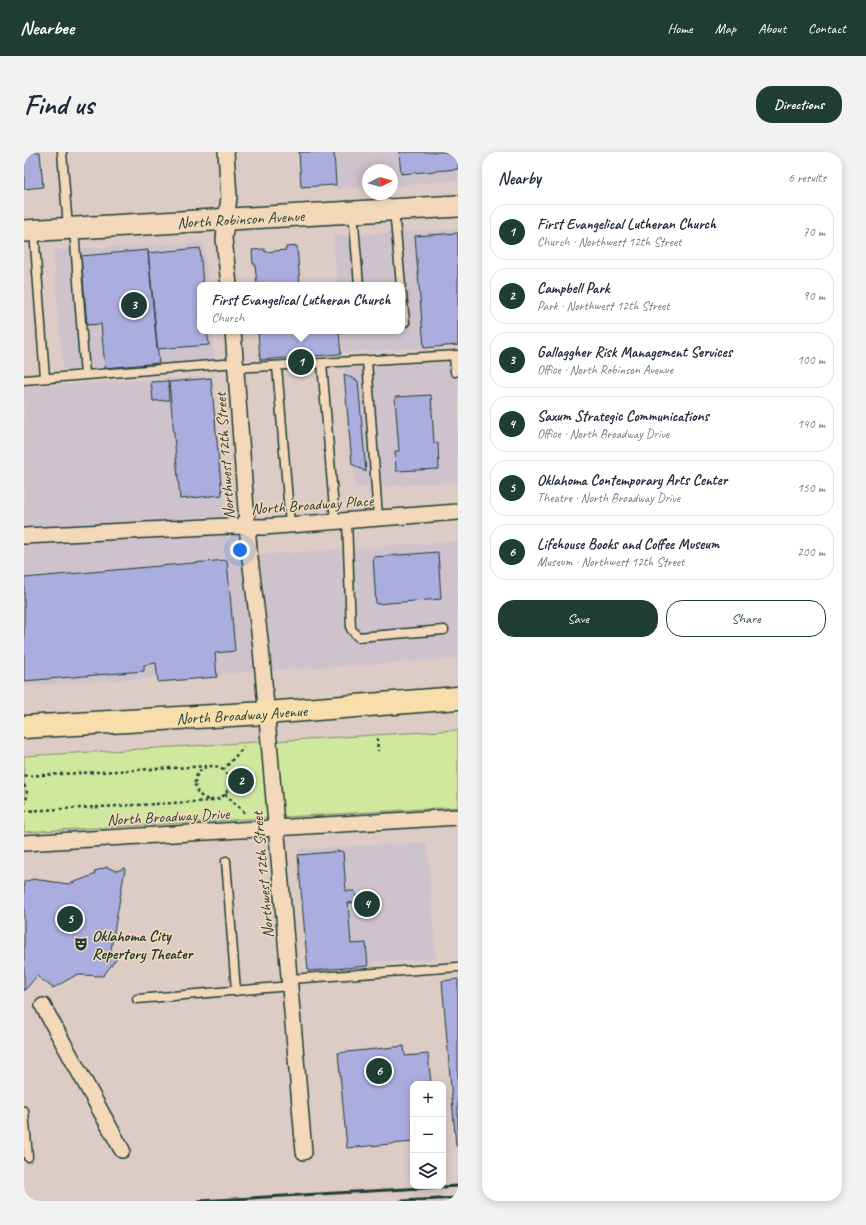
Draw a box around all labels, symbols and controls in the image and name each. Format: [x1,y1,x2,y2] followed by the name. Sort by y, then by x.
[20,16,74,40] text: Nearbee
[667,20,693,37] text: Home
[715,20,736,37] text: Map
[758,20,786,37] text: About
[808,20,846,37] text: Contact
[756,86,842,123] button: Directions
[24,87,94,122] text: Find us
[362,164,398,200] north arrow
[498,168,541,189] text: Nearby
[788,170,826,186] text: 6 results
[177,206,307,233] street label: North Robinson Avenue
[537,215,716,234] text: First Evangelical Lutheran Church
[509,224,515,240] text: 1
[803,224,825,240] text: 70 m
[537,234,681,250] text: Church · Northwest 12th Street
[537,279,609,298] text: Campbell Park
[197,282,405,334] popup
[509,288,515,304] text: 2
[803,288,825,304] text: 90 m
[121,290,147,320] pin: 3
[212,291,390,310] text: First Evangelical Lutheran Church
[537,298,670,314] text: Park · Northwest 12th Street
[212,310,244,326] text: Church
[537,343,732,362] text: Gallaggher Risk Management Services
[288,347,314,377] pin: 1
[509,352,515,368] text: 3
[797,352,825,368] text: 100 m
[537,362,673,378] text: Office · North Robinson Avenue
[210,390,239,520] street label: Northwest 12th Street
[537,407,709,426] text: Saxum Strategic Communications
[509,416,515,432] text: 4
[797,416,825,432] text: 140 m
[537,426,669,442] text: Office · North Broadway Drive
[537,471,727,490] text: Oklahoma Contemporary Arts Center
[509,480,515,496] text: 5
[797,480,825,496] text: 150 m
[537,490,680,506] text: Theatre · North Broadway Drive
[250,491,375,519] street label: North Broadway Place
[537,535,719,554] text: Lifehouse Books and Coffee Museum
[230,540,250,560] your location
[509,544,515,560] text: 6
[797,544,825,560] text: 200 m
[537,554,684,570] text: Museum · Northwest 12th Street
[498,600,658,637] button: Save
[666,600,826,637] button: Share
[176,701,310,729] street label: North Broadway Avenue
[228,766,254,796] pin: 2
[106,804,231,830] street label: North Broadway Drive
[247,809,278,939] street label: Northwest 12th Street
[354,889,380,919] pin: 4
[57,904,83,934] pin: 5
[92,926,194,964] place label: Oklahoma City Repertory Theater
[73,936,89,952] theatre icon: Oklahoma City Repertory Theater
[366,1056,392,1086] pin: 6
[410,1081,446,1189] map controls
[410,1081,446,1117] button: +
[410,1117,446,1153] button: −
[410,1153,446,1189] button: layers

